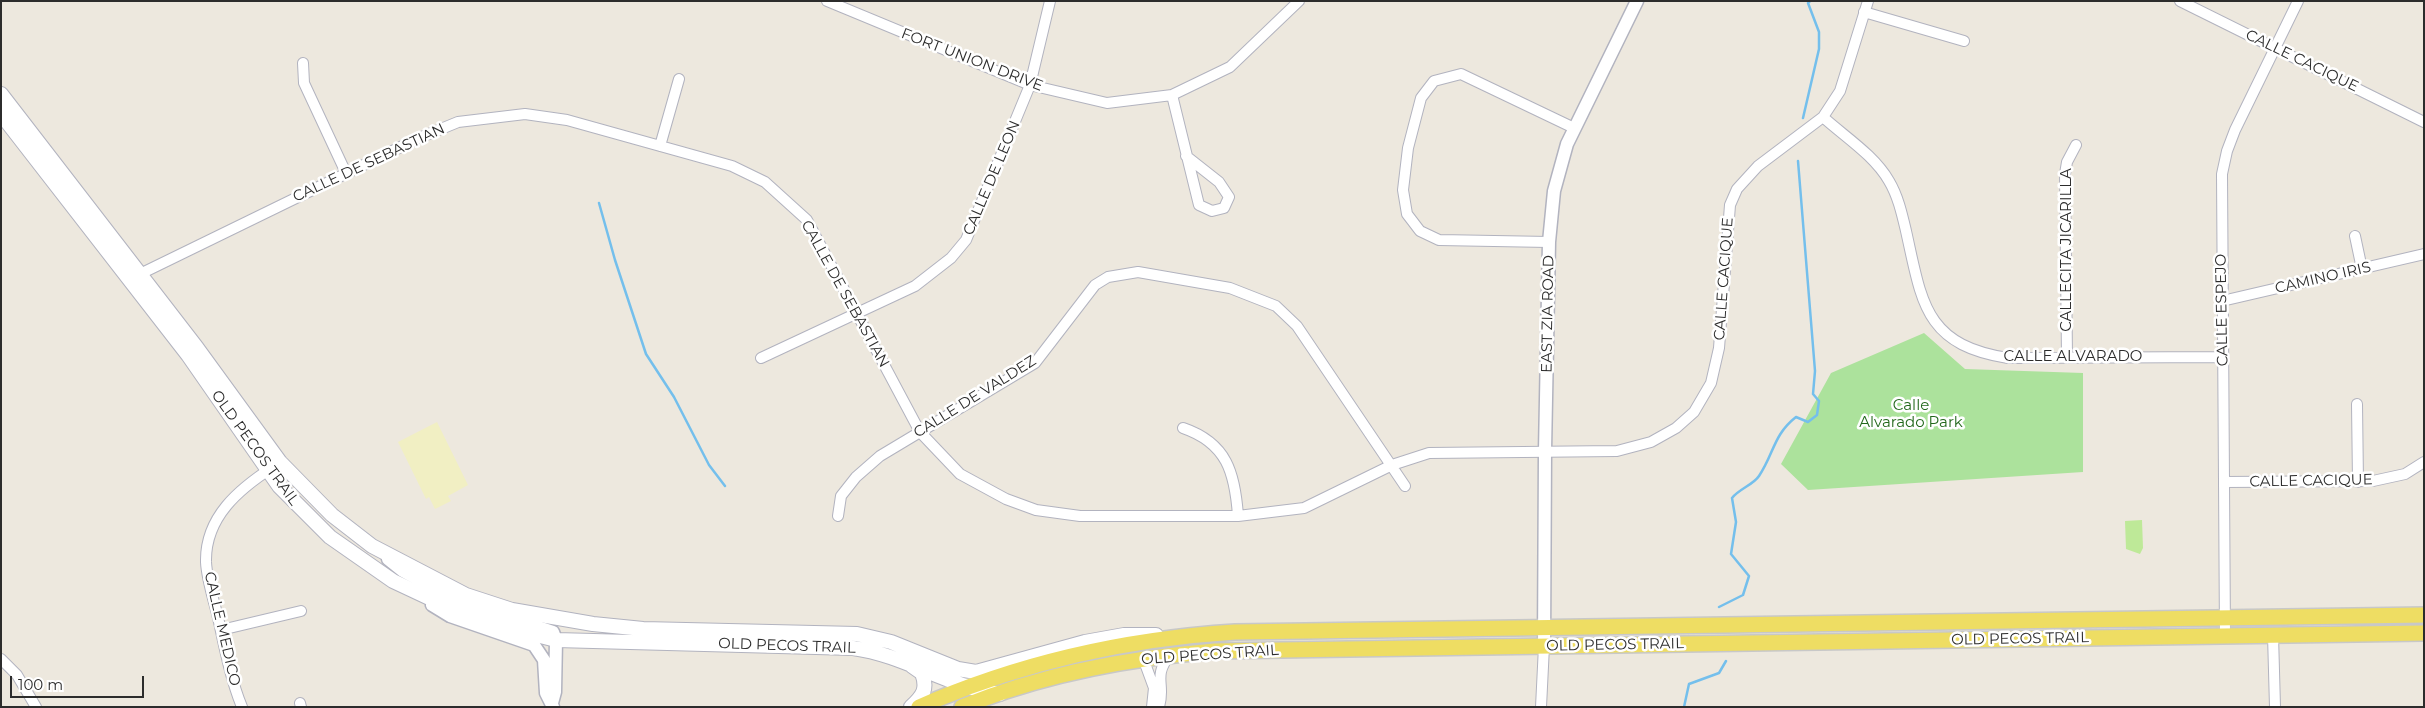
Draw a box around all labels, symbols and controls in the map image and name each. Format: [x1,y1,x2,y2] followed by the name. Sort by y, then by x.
[899,25,1045,95] street label: FORT UNION DRIVE
[2243,26,2361,96] street label: CALLE CACIQUE
[960,118,1024,238] street label: CALLE DE LEON
[290,120,448,206] street label: CALLE DE SEBASTIAN
[2058,168,2076,332] street label: CALLECITA JICARILLA
[797,217,893,371] street label: CALLE DE SEBASTIAN
[1711,217,1737,341] street label: CALLE CACIQUE
[2212,253,2232,367] street label: CALLE ESPEJO
[1538,255,1558,373] street label: EAST ZIA ROAD
[2273,258,2373,298] street label: CAMINO IRIS
[2004,348,2142,366] street label: CALLE ALVARADO
[911,352,1039,442] street label: CALLE DE VALDEZ
[207,387,303,509] street label: OLD PECOS TRAIL
[1859,397,1963,432] park label: Calle Alvarado Park
[2249,471,2373,491] street label: CALLE CACIQUE
[200,570,244,688] street label: CALLE MEDICO
[1951,629,2089,649] street label: OLD PECOS TRAIL
[718,635,856,657] street label: OLD PECOS TRAIL
[1546,635,1684,655] street label: OLD PECOS TRAIL
[1141,641,1279,669] street label: OLD PECOS TRAIL
[12,666,146,698] scale bar
[18,675,63,694] text: 100 m

